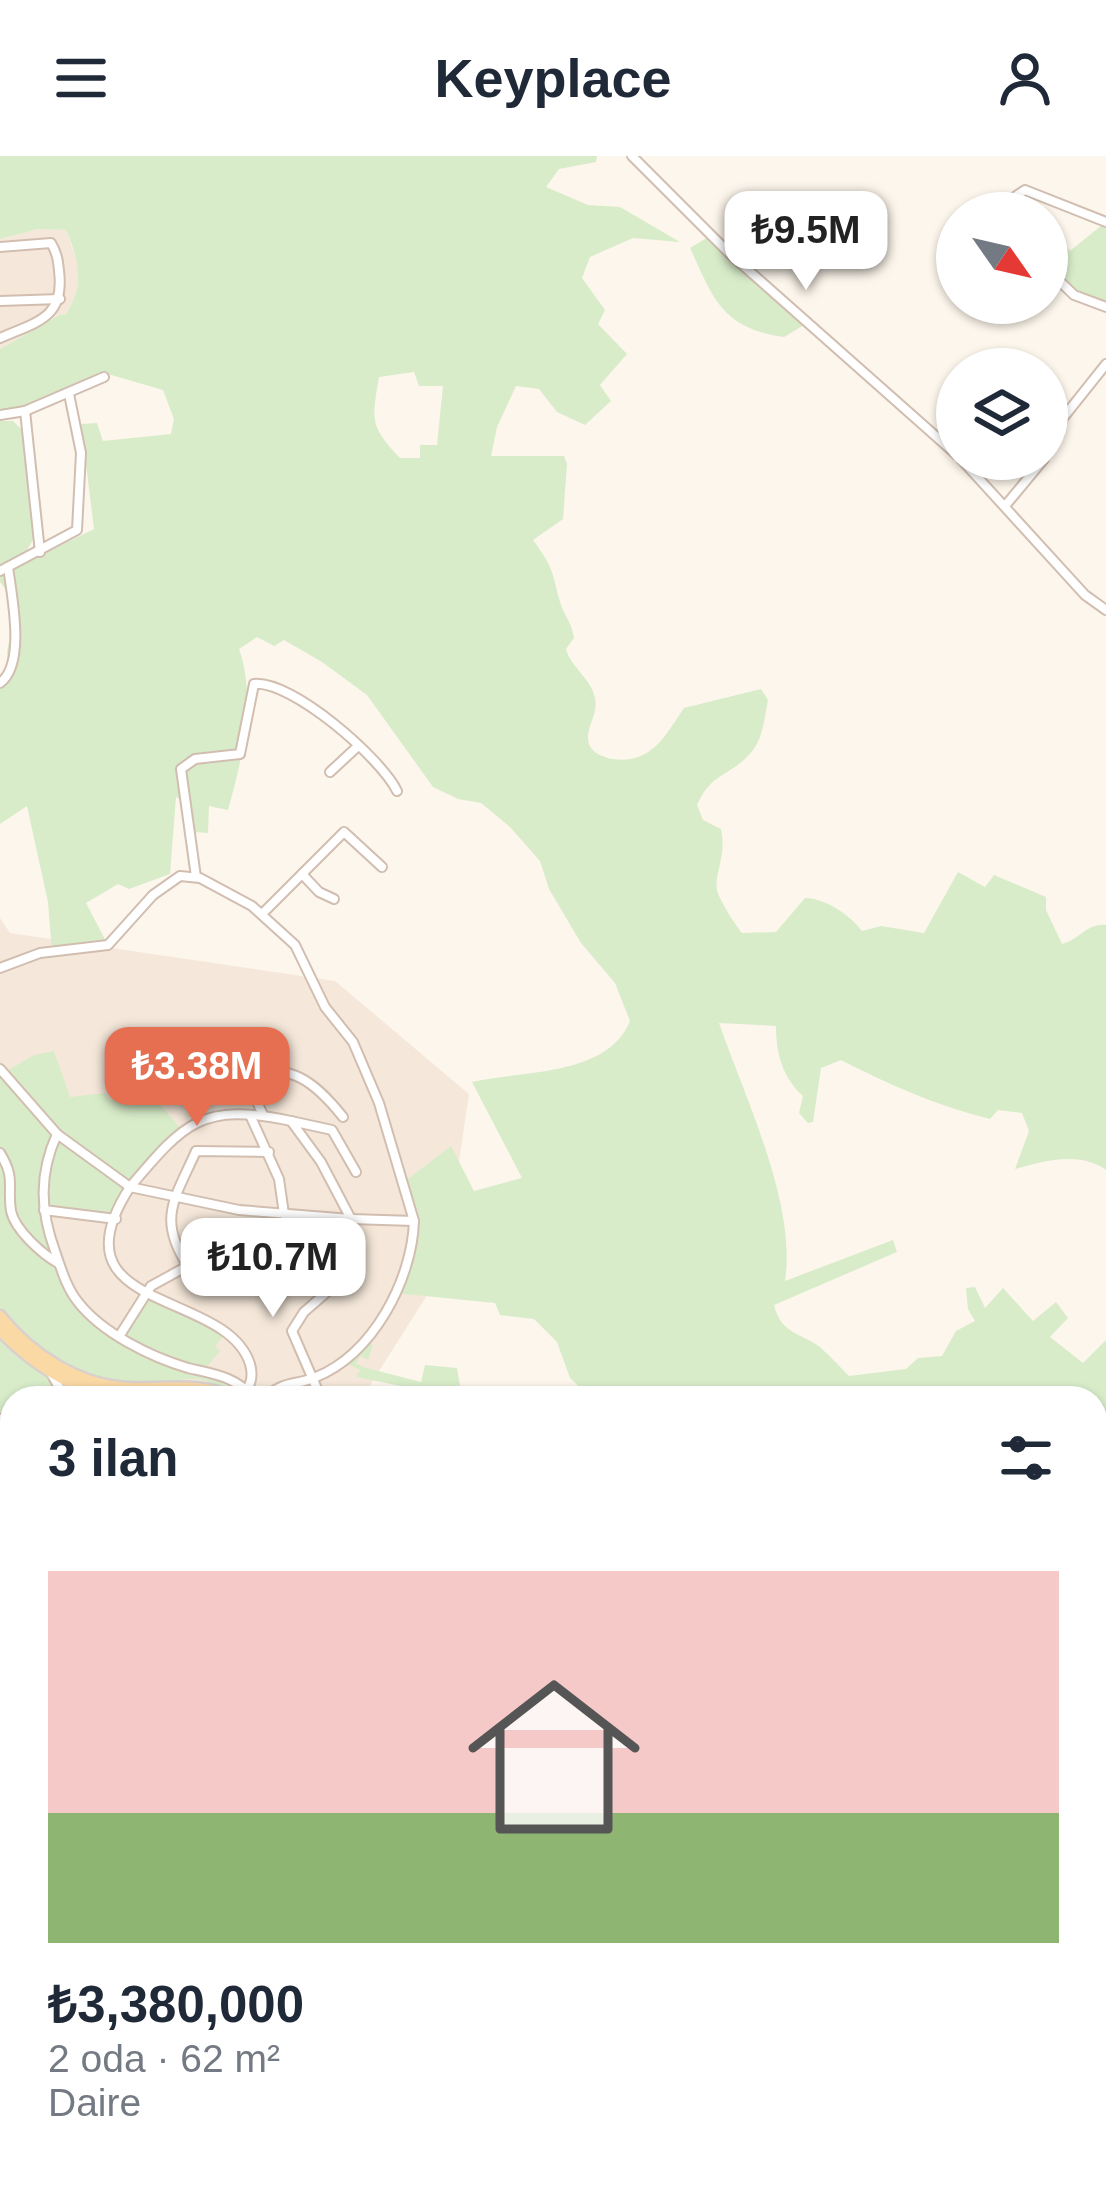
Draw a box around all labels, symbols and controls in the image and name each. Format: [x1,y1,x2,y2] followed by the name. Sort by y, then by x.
[48,45,114,111] icon: menu
[992,45,1058,111] icon: person
[434,48,672,108] text: Keyplace
[722,191,890,293] pin: ₺9.5M
[936,192,1068,324] north arrow
[936,192,1068,480] map controls
[751,208,861,251] text: ₺9.5M
[936,348,1068,480] button: layers
[99,1027,295,1129] pin: ₺3.38M
[132,1044,262,1087] text: ₺3.38M
[175,1218,371,1320] pin: ₺10.7M
[208,1235,338,1278] text: ₺10.7M
[993,1425,1059,1491] icon: filters
[48,1430,178,1487] text: 3 ilan
[446,1649,662,1865] icon: home
[48,1976,304,2033] text: ₺3,380,000
[48,2037,280,2080] text: 2 oda · 62 m²
[48,2081,141,2124] text: Daire

